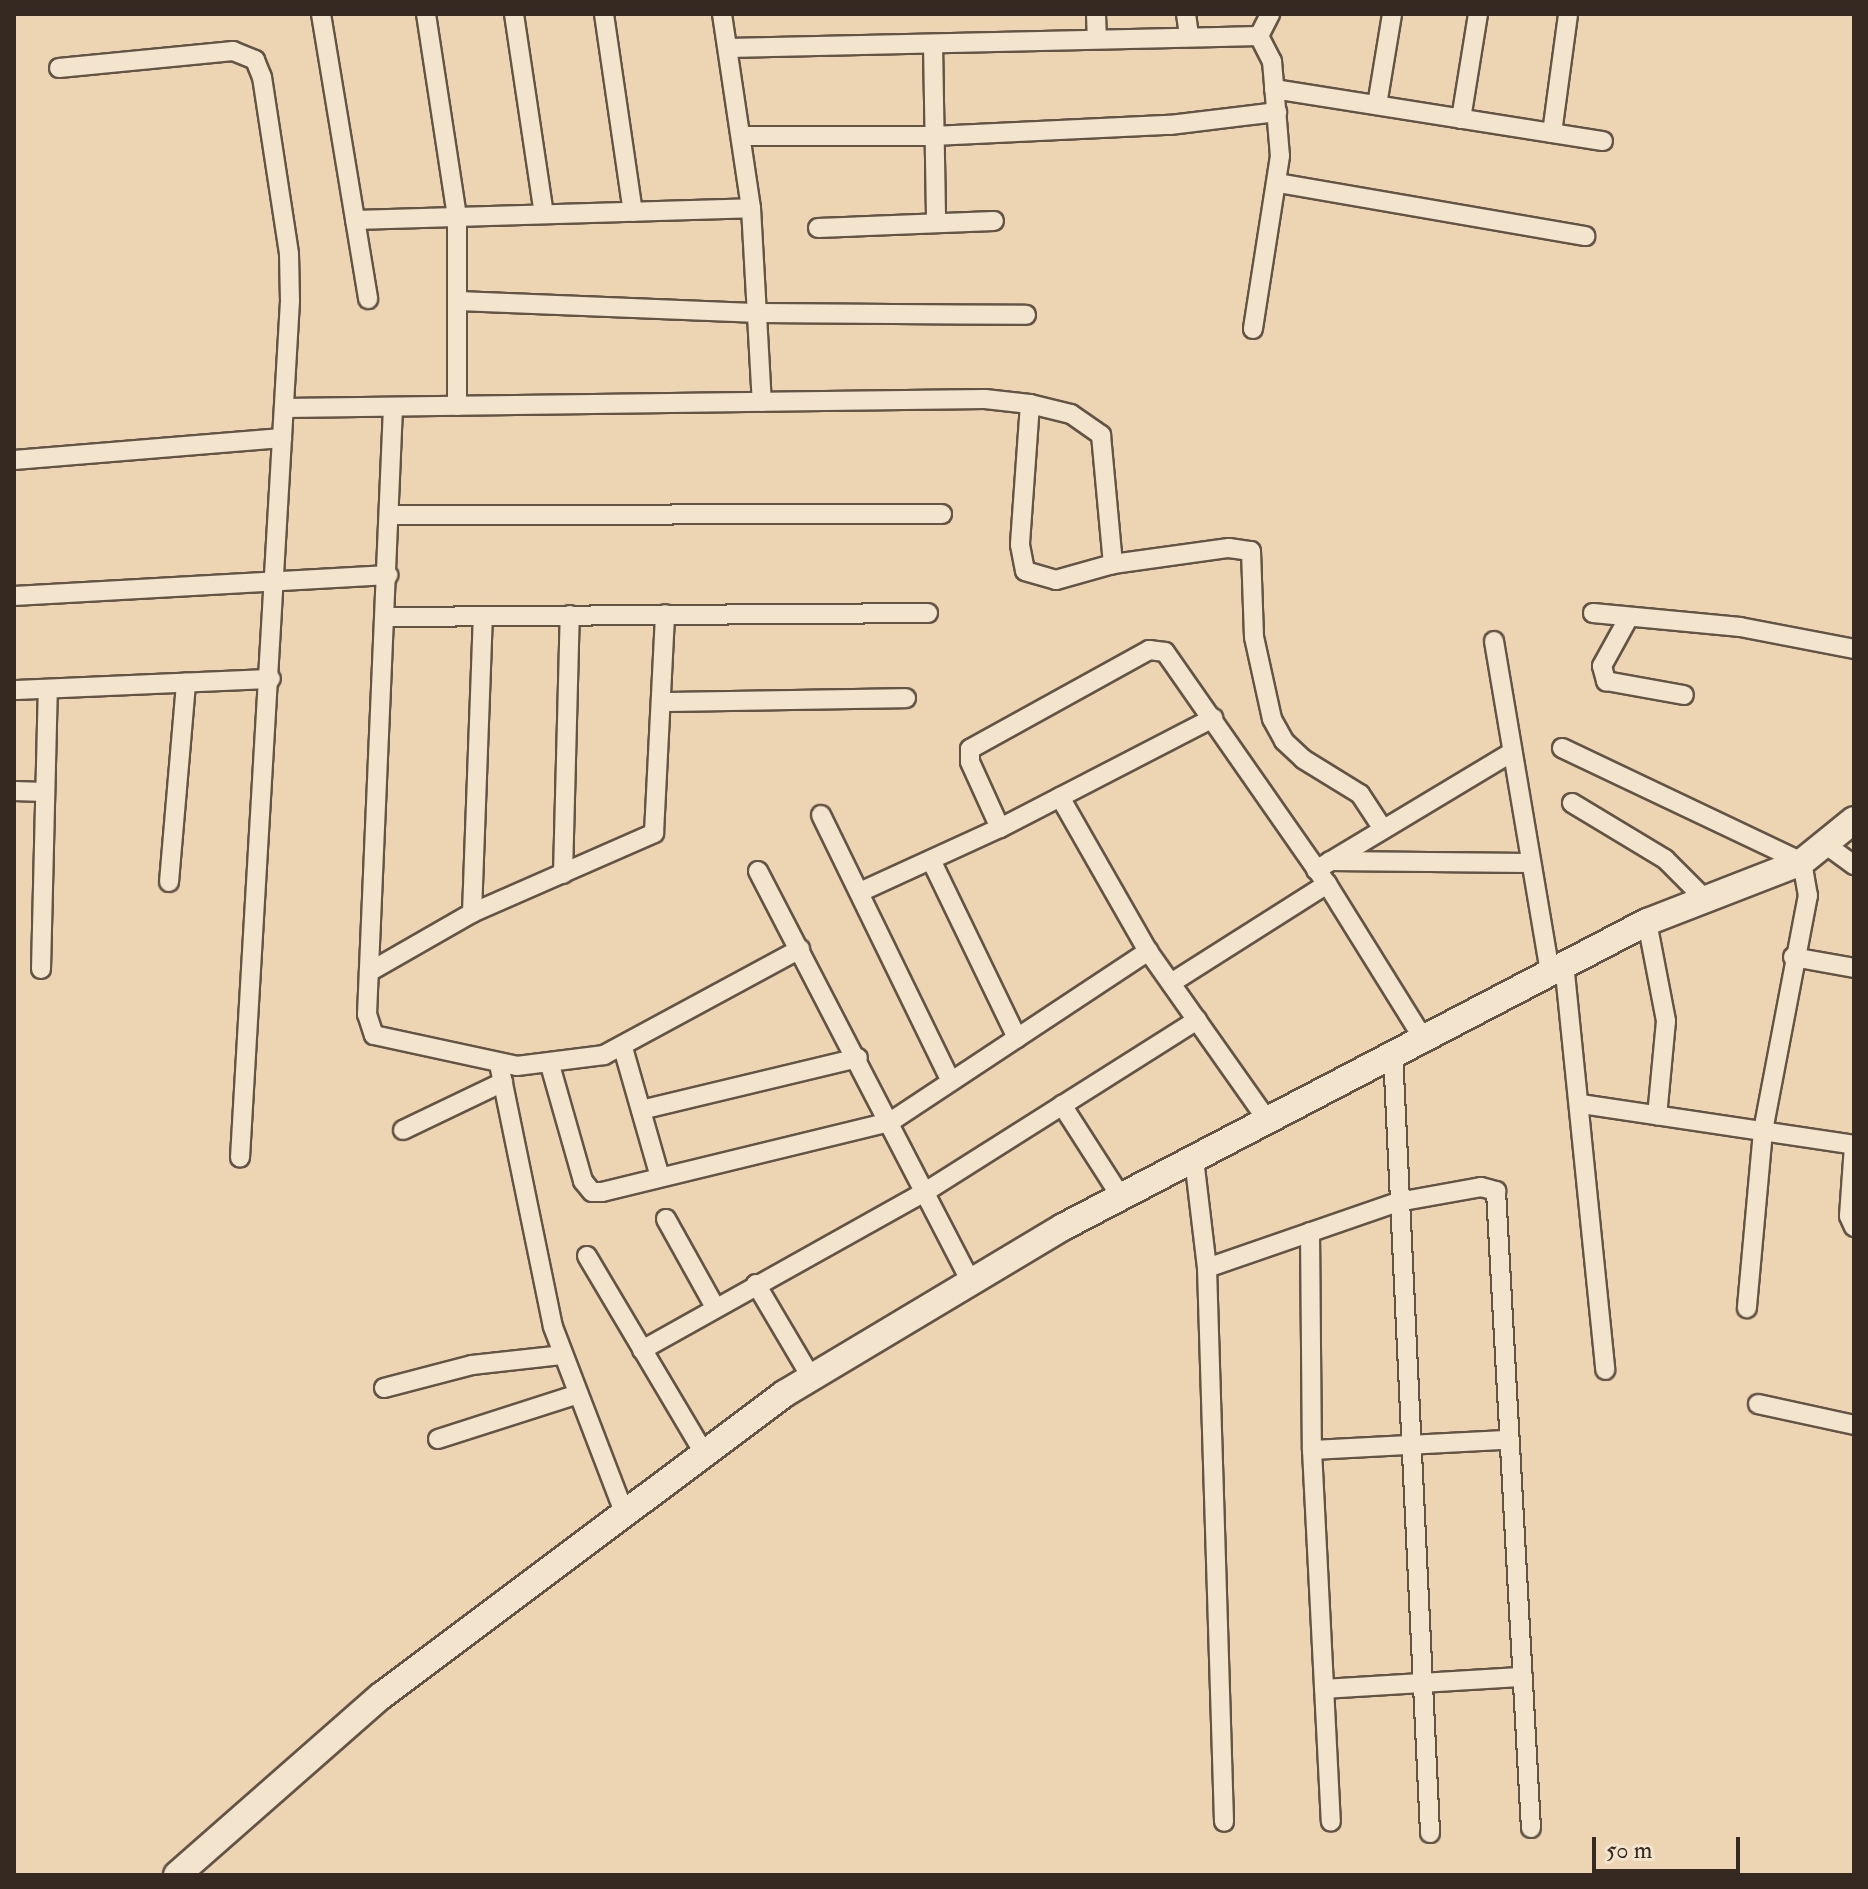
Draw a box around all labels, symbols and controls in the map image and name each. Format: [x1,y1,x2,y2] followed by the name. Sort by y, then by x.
[1596,1821,1744,1871] scale bar
[1606,1835,1652,1866] text: 50 m

